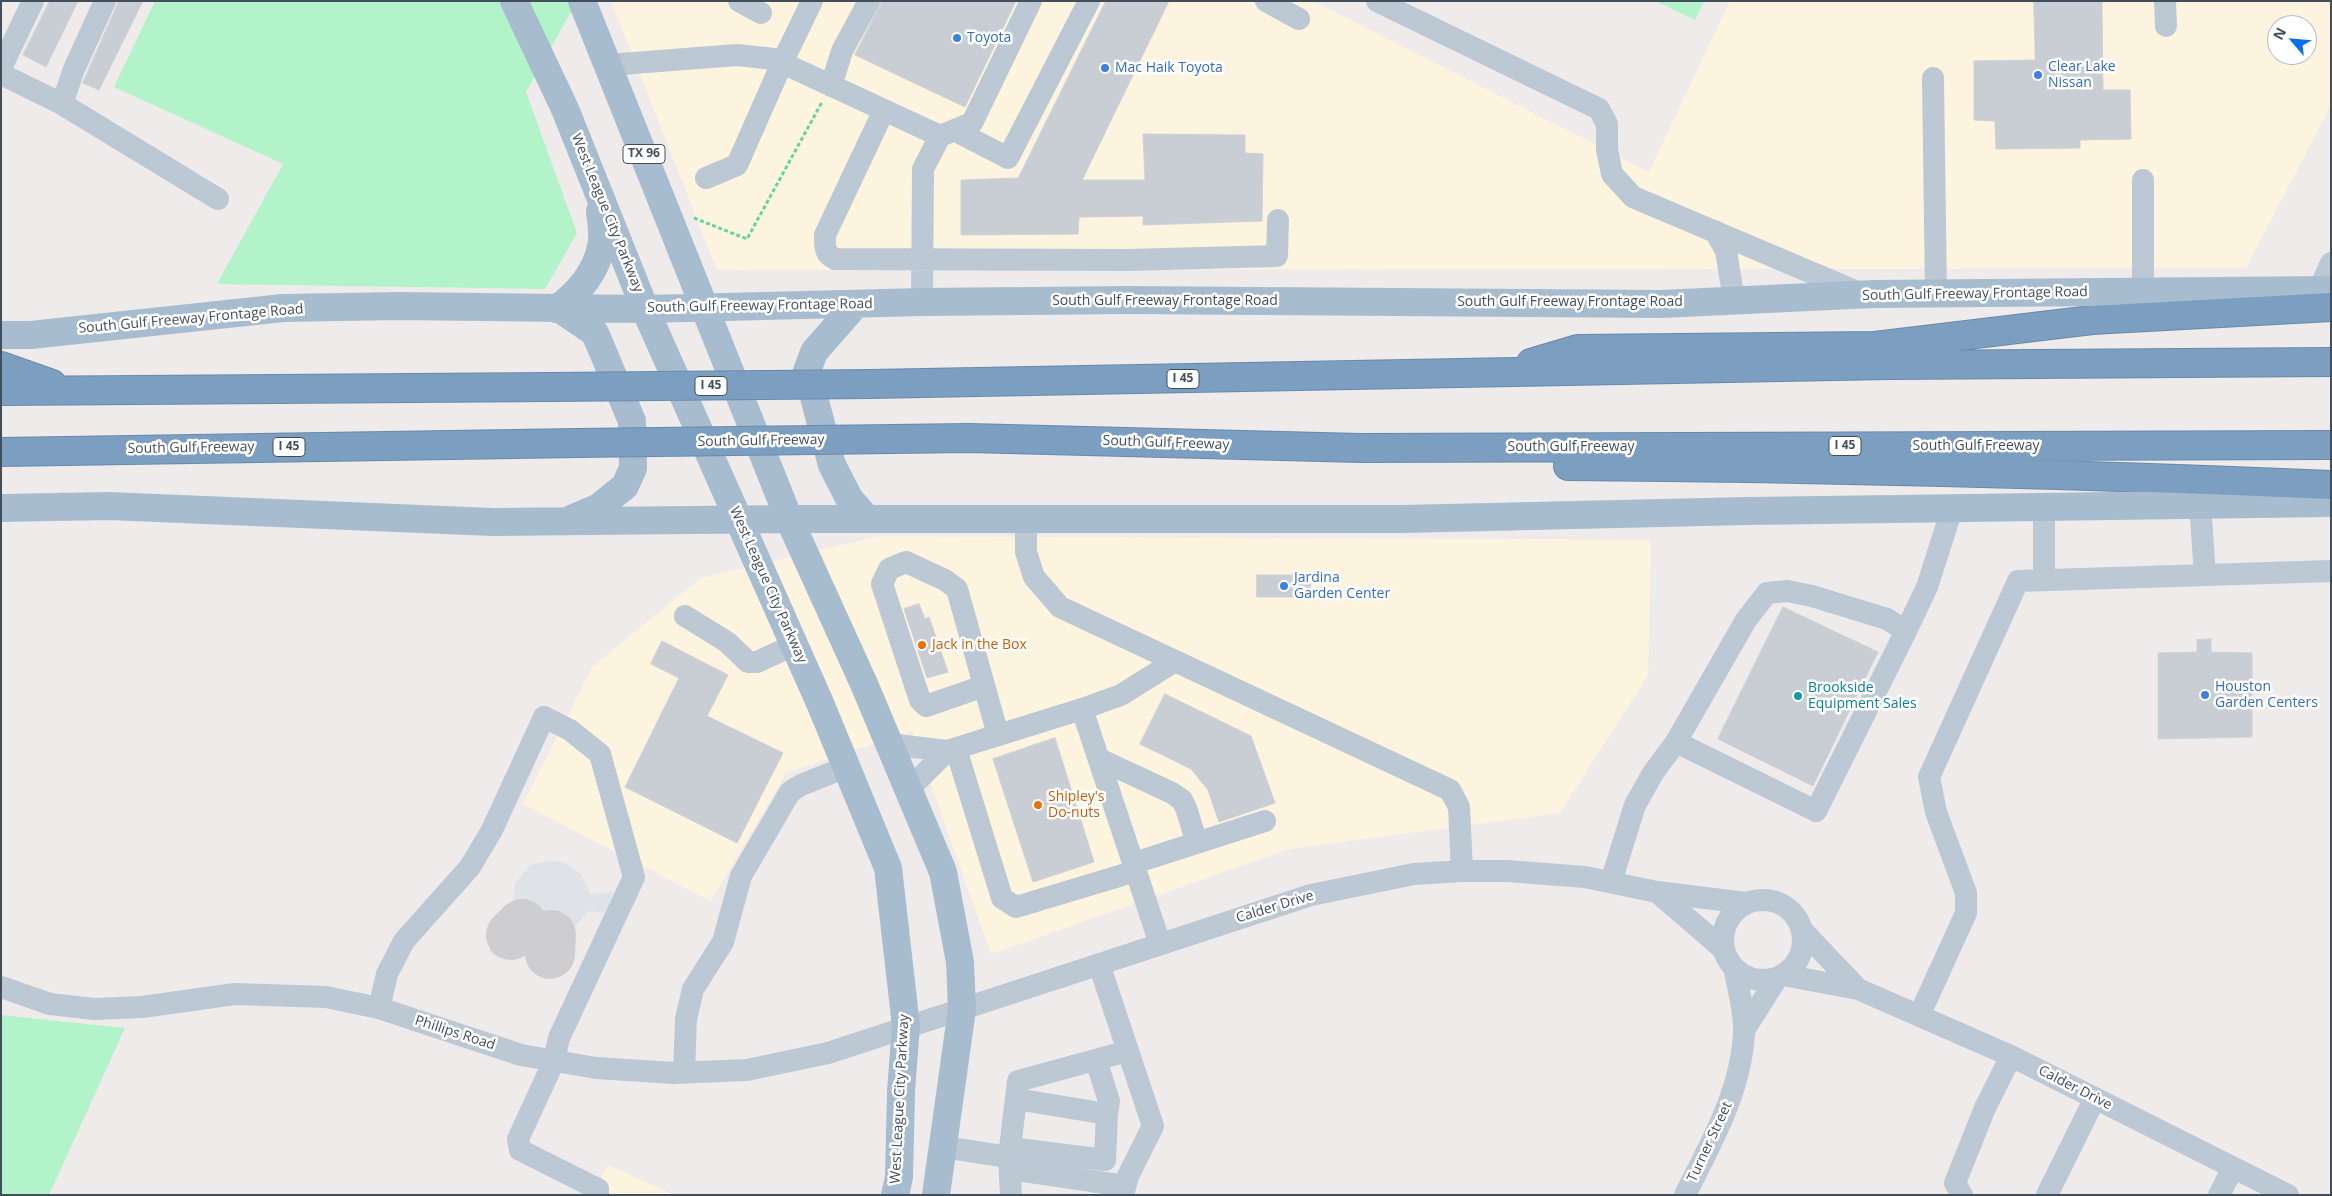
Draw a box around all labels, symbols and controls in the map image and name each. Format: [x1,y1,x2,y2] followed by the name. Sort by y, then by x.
[2267,15,2317,65] north arrow
[2268,24,2290,43] text: N
[967,30,1011,46] place label: Toyota
[951,32,963,44] marker: Toyota
[2048,59,2116,92] place label: Clear Lake Nissan
[1115,60,1223,76] place label: Mac Haik Toyota
[1099,62,1111,74] marker: Mac Haik Toyota
[2032,69,2044,81] marker: Clear Lake Nissan
[567,131,647,295] street label: West League City Parkway
[623,144,665,164] road number: TX 96
[1862,284,2088,304] street label: South Gulf Freeway Frontage Road
[1052,293,1278,309] street label: South Gulf Freeway Frontage Road
[1457,294,1683,310] street label: South Gulf Freeway Frontage Road
[647,296,873,316] street label: South Gulf Freeway Frontage Road
[78,301,304,337] street label: South Gulf Freeway Frontage Road
[1167,369,1199,388] road number: I 45
[695,376,727,396] road number: I 45
[697,431,825,451] street label: South Gulf Freeway
[1102,432,1230,454] street label: South Gulf Freeway
[1829,436,1861,456] road number: I 45
[127,438,255,458] street label: South Gulf Freeway
[273,438,305,457] road number: I 45
[1913,438,2039,454] street label: South Gulf Freeway
[1508,439,1634,455] street label: South Gulf Freeway
[726,504,810,666] street label: West League City Parkway
[1294,570,1390,602] place label: Jardina Garden Center
[1278,580,1290,592] marker: Jardina Garden Center
[932,637,1027,653] place label: Jack in the Box
[916,639,928,651] marker: Jack in the Box
[2215,679,2318,712] place label: Houston Garden Centers
[1808,680,1917,712] place label: Brookside Equipment Sales
[2199,689,2211,701] marker: Houston Garden Centers
[1792,690,1804,702] marker: Brookside Equipment Sales
[1048,789,1105,822] place label: Shipley's Do-nuts
[1032,799,1044,811] marker: Shipley's Do-nuts
[1234,887,1316,927] street label: Calder Drive
[413,1012,497,1054] street label: Phillips Road
[887,1014,913,1184] street label: West League City Parkway
[2035,1062,2115,1114] street label: Calder Drive
[1684,1099,1736,1185] street label: Turner Street

